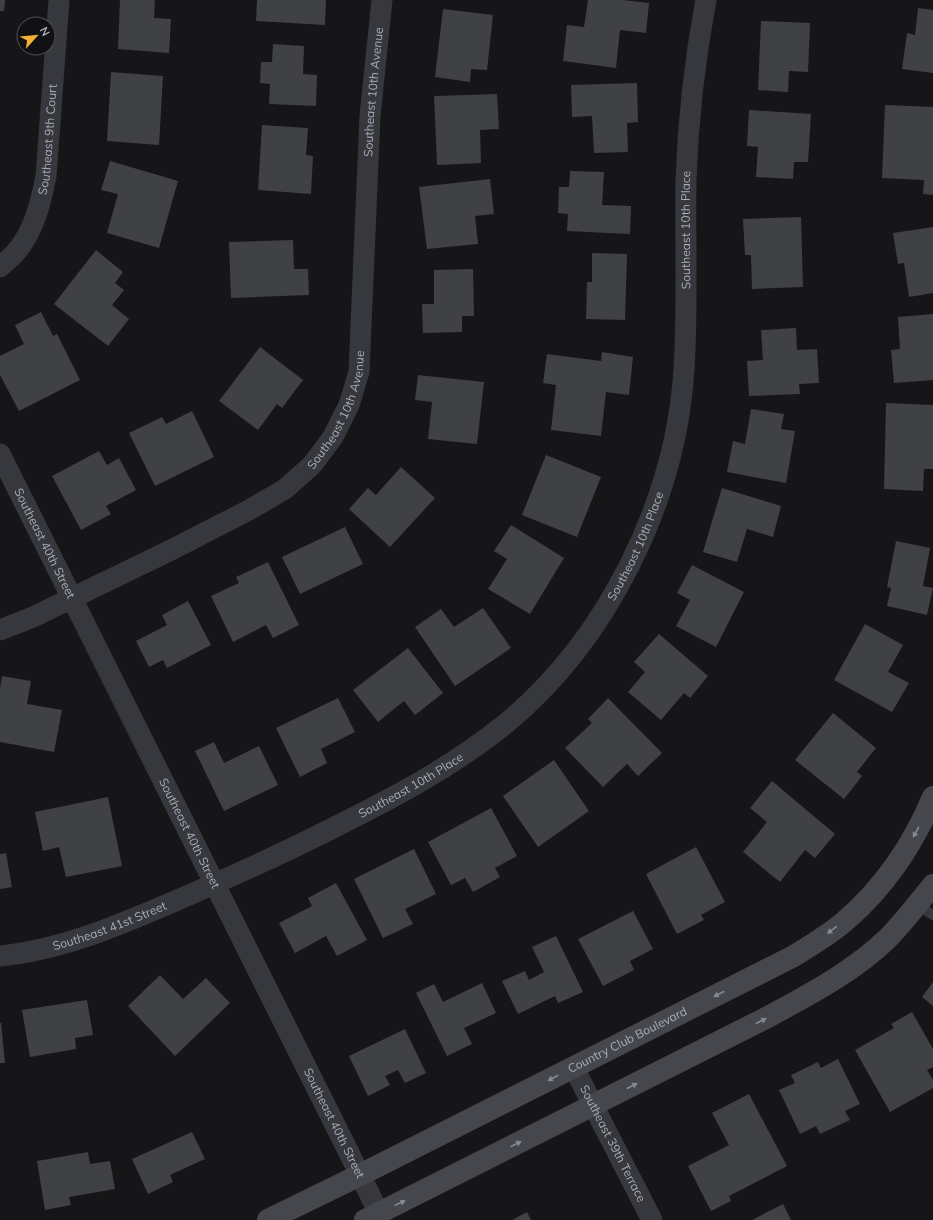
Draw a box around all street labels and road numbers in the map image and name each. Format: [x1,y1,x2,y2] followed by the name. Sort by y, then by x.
[360,26,386,157] street label: Southeast 10th Avenue
[34,83,60,196] street label: Southeast 9th Court
[678,170,693,289] street label: Southeast 10th Place
[304,350,367,472] street label: Southeast 10th Avenue
[11,486,79,601] street label: Southeast 40th Street
[604,489,666,603] street label: Southeast 10th Place
[356,749,466,821] street label: Southeast 10th Place
[156,775,224,891] street label: Southeast 40th Street
[51,898,169,953] street label: Southeast 41st Street
[565,1003,689,1076] street label: Country Club Boulevard
[301,1065,368,1181] street label: Southeast 40th Street
[577,1082,649,1204] street label: Southeast 39th Terrace

